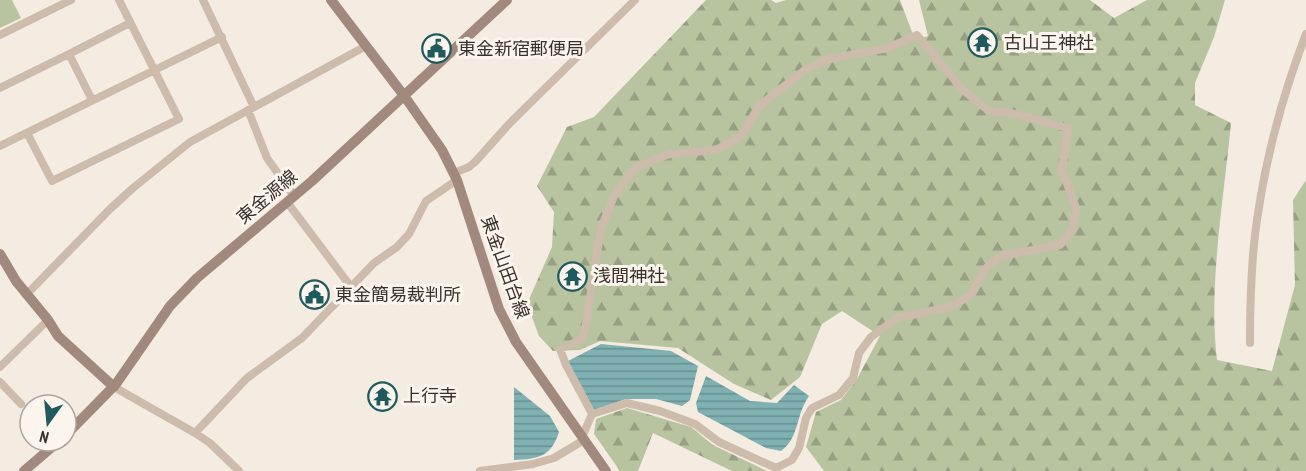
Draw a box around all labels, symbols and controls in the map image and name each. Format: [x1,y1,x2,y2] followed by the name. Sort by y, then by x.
[967,27,999,59] temple icon: 古山王神社
[1004,31,1094,54] place label: 古山王神社
[421,33,453,65] public building icon: 東金新宿郵便局
[458,37,584,60] place label: 東金新宿郵便局
[232,165,302,229] street label: 東金源線
[476,212,535,322] street label: 東金山田台線
[556,260,588,292] temple icon: 浅間神社
[593,264,665,287] place label: 浅間神社
[298,279,330,311] public building icon: 東金簡易裁判所
[335,283,461,306] place label: 東金簡易裁判所
[366,380,398,412] temple icon: 上行寺
[403,384,457,407] place label: 上行寺
[18,393,78,453] north arrow
[37,427,51,448] text: N

